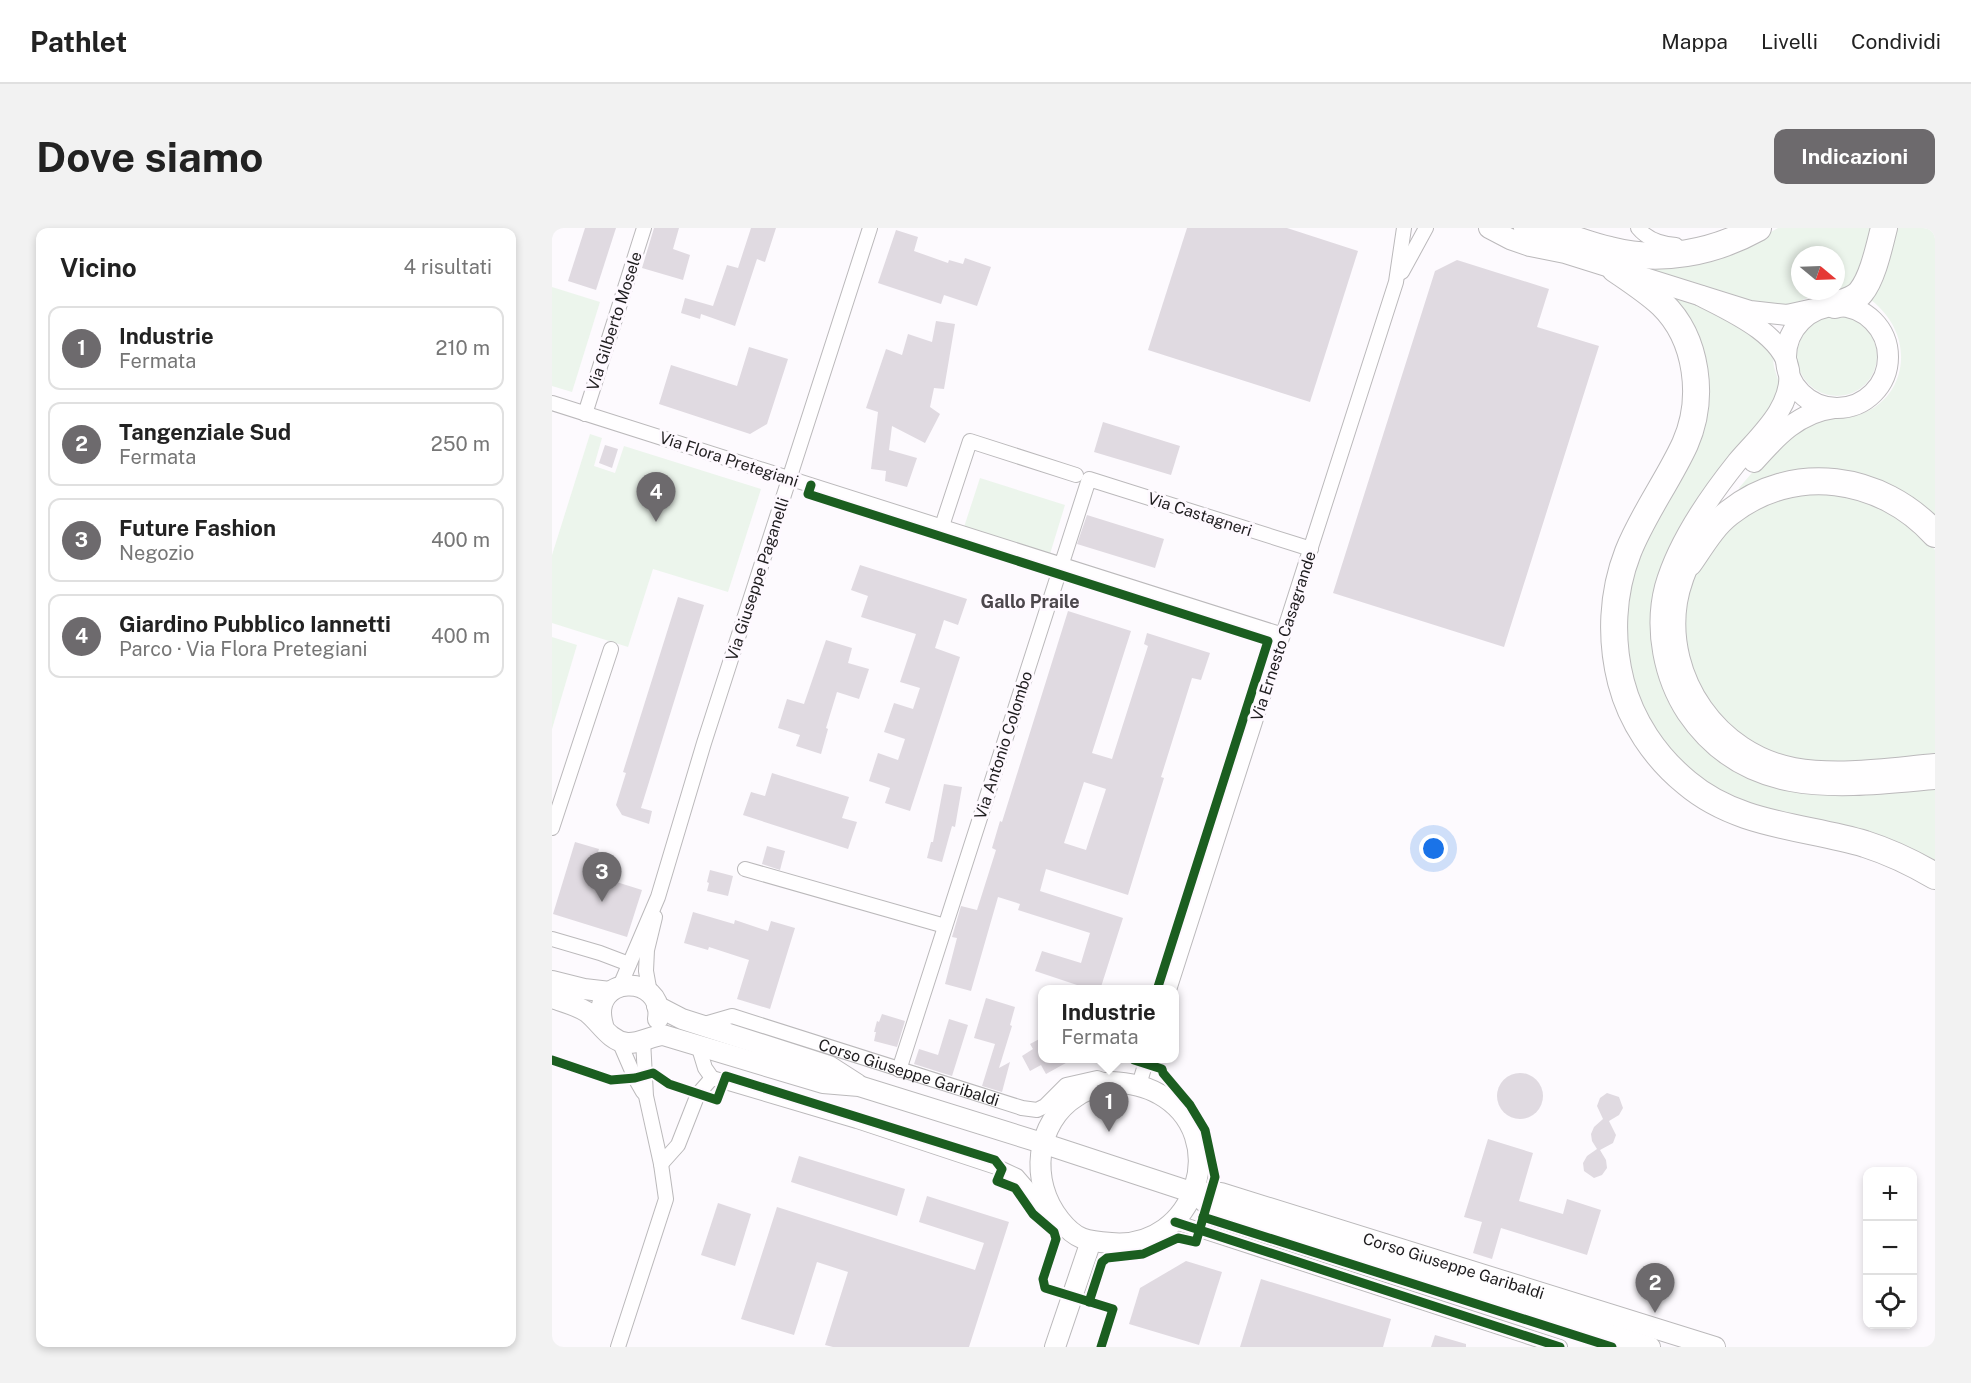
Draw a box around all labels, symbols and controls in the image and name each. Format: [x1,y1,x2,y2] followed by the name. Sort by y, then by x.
[30,25,127,58] text: Pathlet
[1661,29,1728,54] text: Mappa
[1761,29,1818,54] text: Livelli
[1851,29,1941,54] text: Condividi
[1774,129,1935,184] button: Indicazioni
[36,132,263,181] text: Dove siamo
[1791,246,1845,300] north arrow
[583,249,646,393] street label: Via Gilberto Mosele
[60,252,137,283] text: Vicino
[404,255,492,279] text: 4 risultati
[119,323,214,349] text: Industrie
[77,336,86,360] text: 1
[436,336,490,360] text: 210 m
[119,349,196,373] text: Fermata
[119,419,291,445] text: Tangenziale Sud
[657,428,801,491] street label: Via Flora Pretegiani
[75,432,88,456] text: 2
[431,432,490,456] text: 250 m
[119,445,196,469] text: Fermata
[636,472,676,522] pin: 4
[1145,489,1254,540] street label: Via Castagneri
[722,495,793,663] street label: Via Giuseppe Paganelli
[119,515,276,541] text: Future Fashion
[75,528,88,552] text: 3
[431,528,490,552] text: 400 m
[119,541,194,565] text: Negozio
[1247,549,1320,724] street label: Via Ernesto Casagrande
[980,591,1080,612] district label: Gallo Praile
[119,611,391,637] text: Giardino Pubblico Iannetti
[75,624,88,648] text: 4
[431,624,490,648] text: 400 m
[119,637,367,661] text: Parco · Via Flora Pretegiani
[971,669,1036,822] street label: Via Antonio Colombo
[1419,834,1448,863] your location
[583,852,622,902] pin: 3
[1038,985,1179,1063] popup
[1061,999,1156,1025] text: Industrie
[1061,1025,1139,1049] text: Fermata
[816,1035,1002,1110] street label: Corso Giuseppe Garibaldi
[1090,1082,1128,1132] pin: 1
[1863,1167,1917,1329] map controls
[1863,1167,1917,1221] button: +
[1863,1221,1917,1275] button: −
[1361,1229,1546,1303] street label: Corso Giuseppe Garibaldi
[1636,1264,1674,1313] pin: 2
[1863,1275,1917,1329] button: locate

